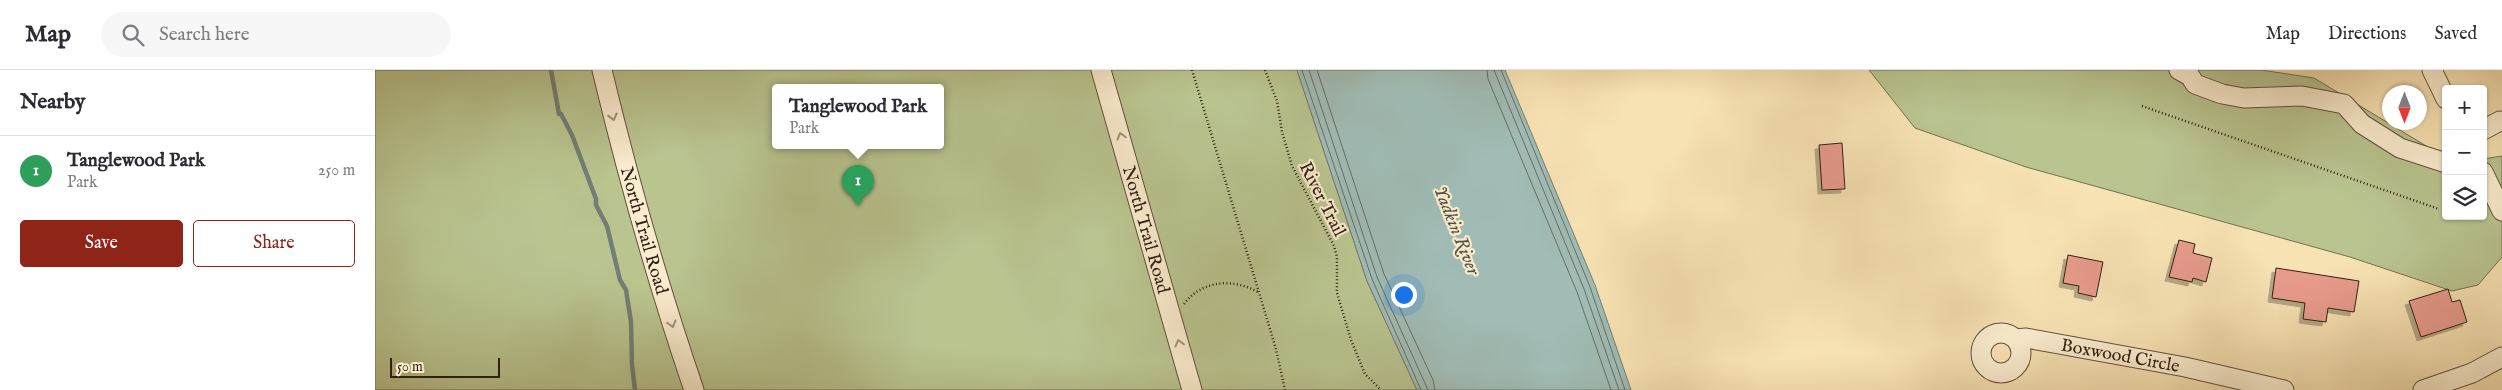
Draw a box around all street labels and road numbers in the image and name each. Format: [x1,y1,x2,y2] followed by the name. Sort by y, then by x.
[1293,158,1350,241] street label: River Trail
[1116,164,1174,297] street label: North Trail Road
[614,165,672,298] street label: North Trail Road
[2059,335,2181,379] street label: Boxwood Circle

